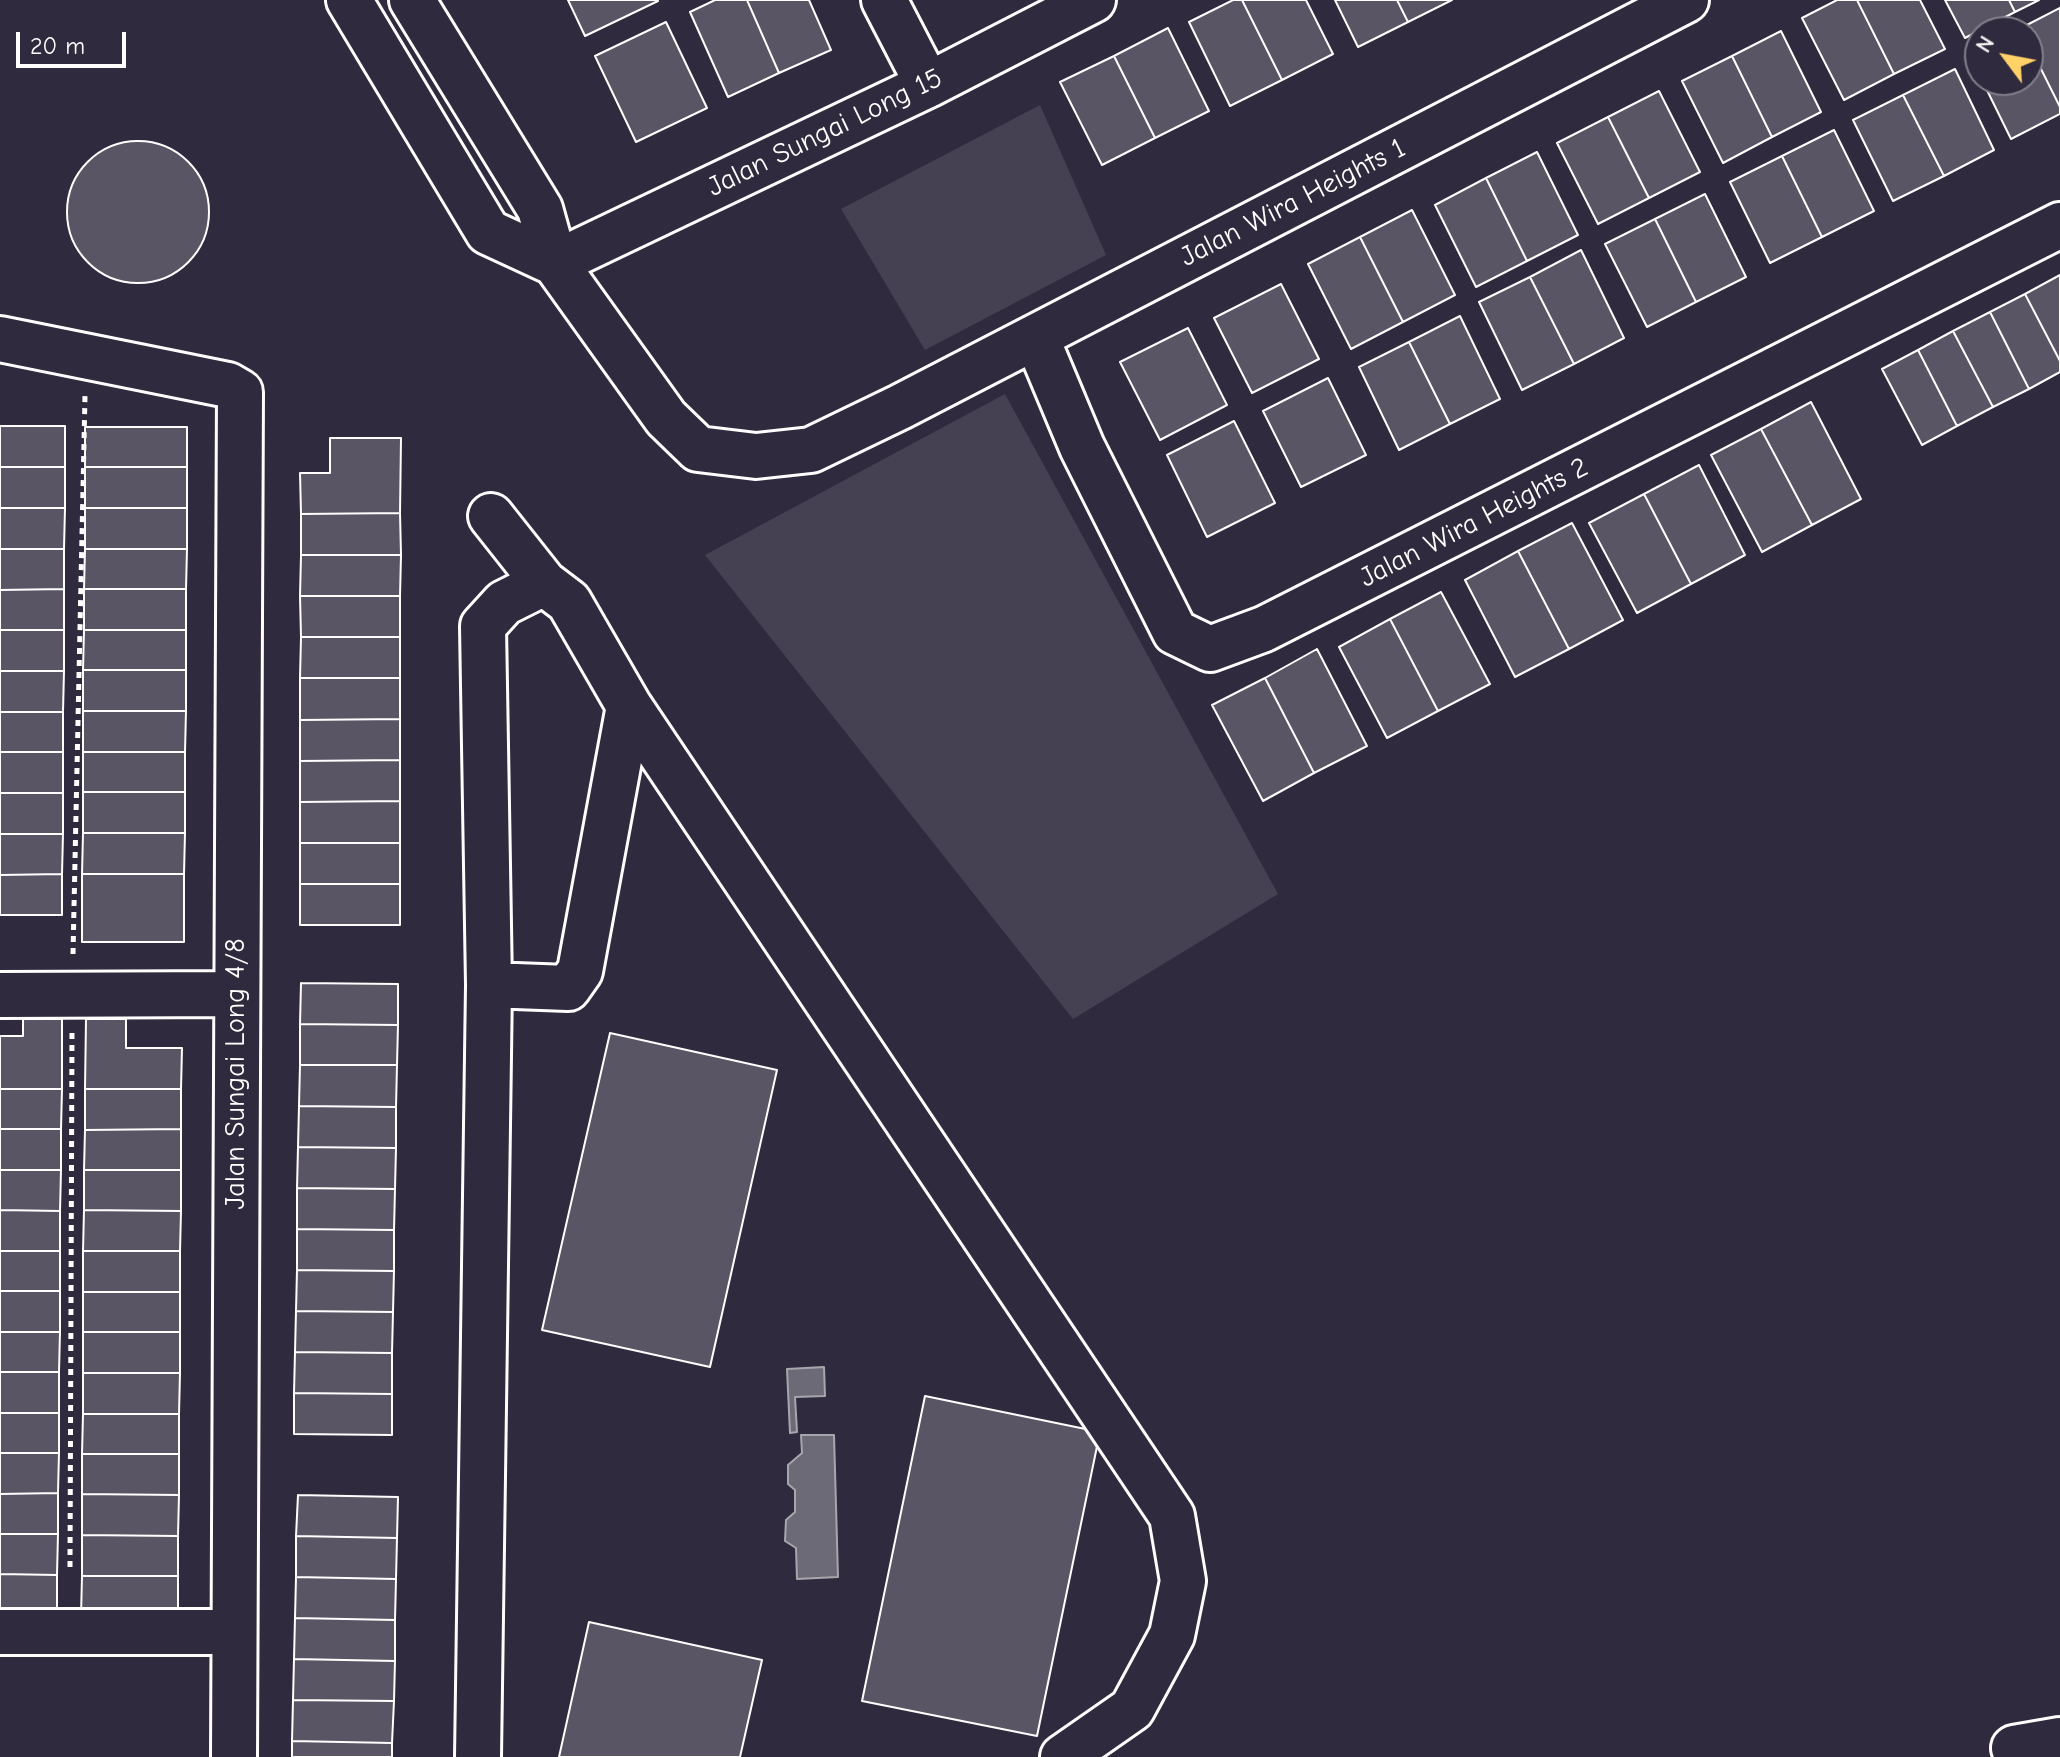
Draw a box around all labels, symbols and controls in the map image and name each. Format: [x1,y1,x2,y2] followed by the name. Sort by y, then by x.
[20,16,130,66] scale bar
[1964,16,2044,96] north arrow
[1971,31,2000,57] text: N
[30,32,85,60] text: 20 m
[702,62,948,204] street label: Jalan Sungai Long 15
[1175,132,1411,274] street label: Jalan Wira Heights 1
[1354,451,1594,595] street label: Jalan Wira Heights 2
[219,938,253,1210] street label: Jalan Sungai Long 4/8

